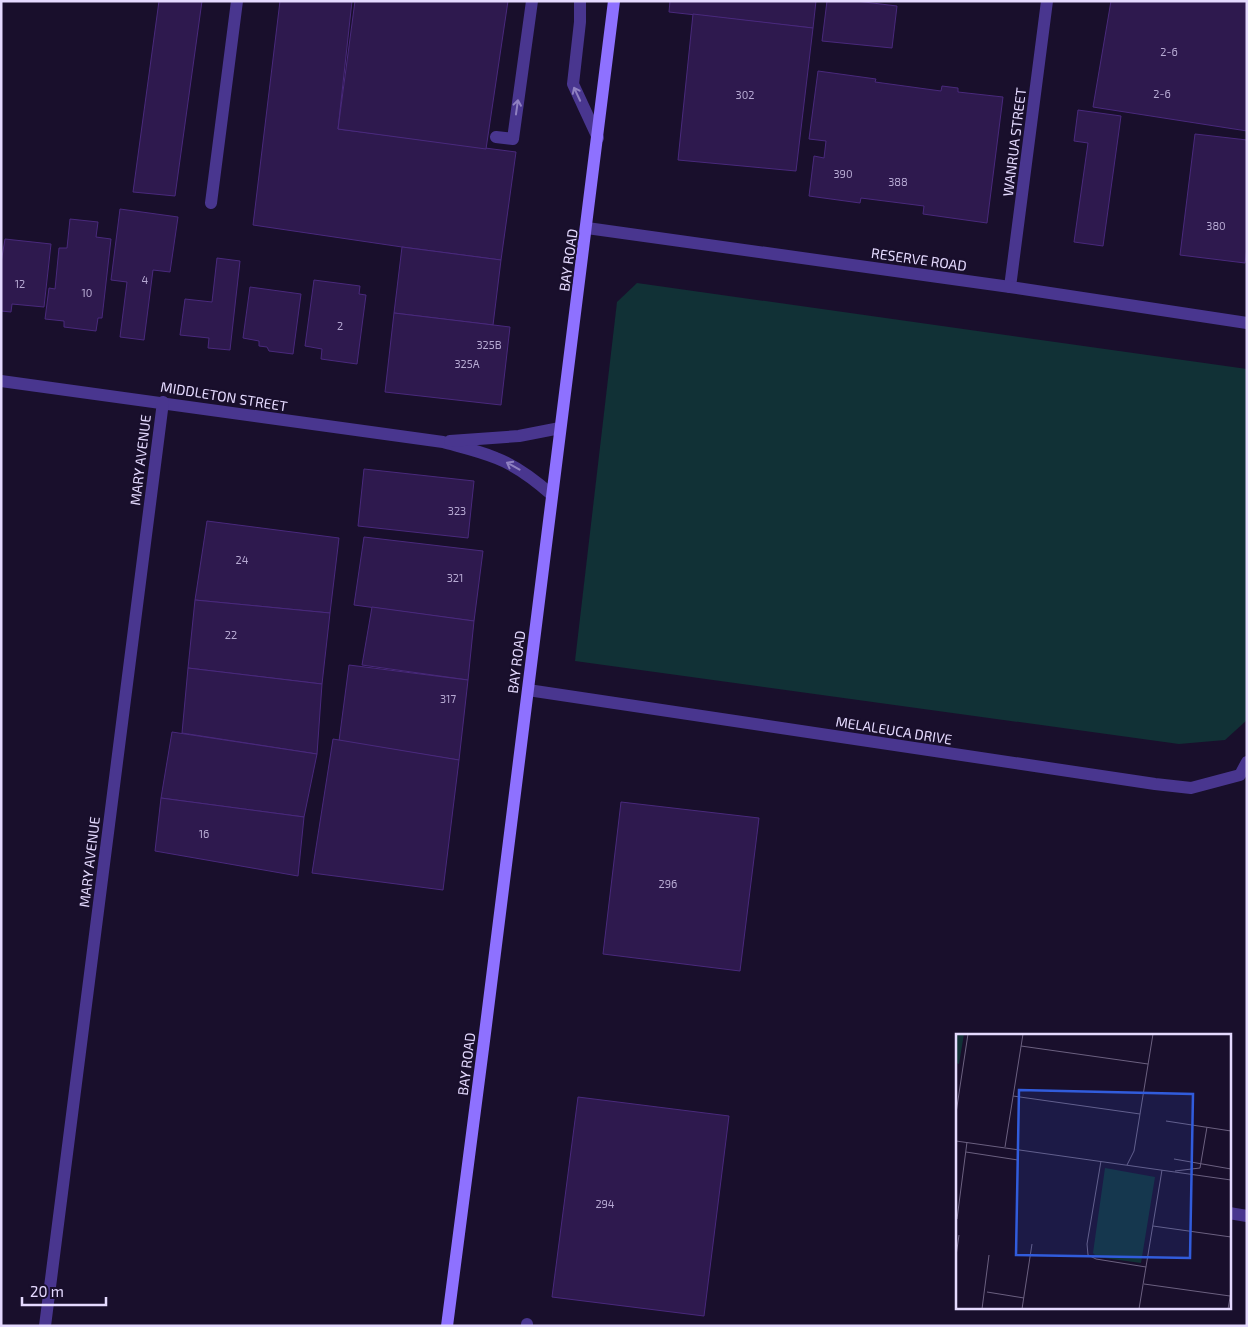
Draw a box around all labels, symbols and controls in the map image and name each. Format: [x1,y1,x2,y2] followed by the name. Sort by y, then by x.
[1160,45,1178,58] house number: 2-6
[572,87,581,102] one-way arrow
[999,87,1029,197] street label: WANRUA STREET
[1153,87,1171,100] house number: 2-6
[736,88,754,101] house number: 302
[512,99,522,115] one-way arrow
[833,167,853,180] house number: 390
[888,175,908,188] house number: 388
[1206,219,1226,232] house number: 380
[555,227,581,293] street label: BAY ROAD
[870,244,968,274] street label: RESERVE ROAD
[142,273,149,286] house number: 4
[15,277,25,290] house number: 12
[81,286,93,299] house number: 10
[337,319,343,332] house number: 2
[476,338,502,351] house number: 325B
[454,357,480,370] house number: 325A
[159,378,289,414] street label: MIDDLETON STREET
[126,413,154,506] street label: MARY AVENUE
[505,461,520,471] one-way arrow
[448,504,466,517] house number: 323
[236,553,249,566] house number: 24
[447,571,463,584] house number: 321
[225,628,237,641] house number: 22
[504,630,528,694] street label: BAY ROAD
[440,692,456,705] house number: 317
[834,712,954,748] street label: MELALEUCA DRIVE
[75,815,103,908] street label: MARY AVENUE
[199,827,209,840] house number: 16
[659,877,677,890] house number: 296
[454,1032,478,1096] street label: BAY ROAD
[956,1034,1230,1310] inset map
[595,1197,615,1210] house number: 294
[22,1274,106,1306] scale bar
[30,1282,64,1300] text: 20 m

